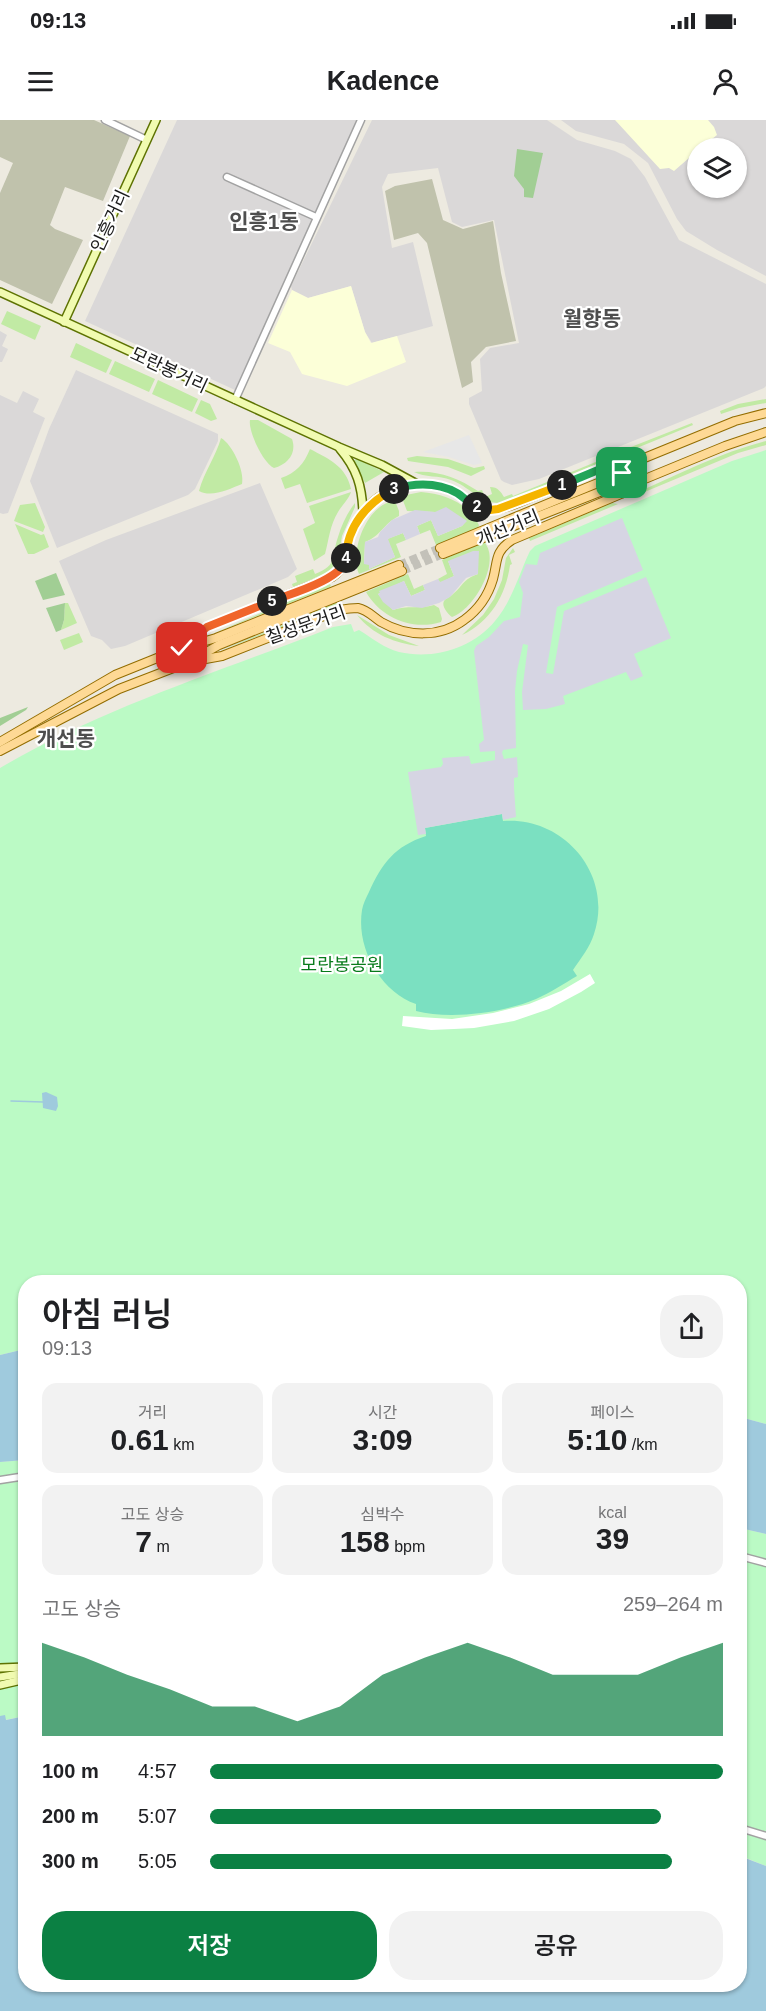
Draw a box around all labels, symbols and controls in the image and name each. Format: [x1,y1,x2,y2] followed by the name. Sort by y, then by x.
[30,8,86,33] text: 09:13
[24,65,57,98] icon: menu
[709,65,742,98] icon: person
[327,66,439,96] text: Kadence
[687,138,747,198] map controls
[687,138,747,198] button: layers
[87,187,133,255] street label: 인흥거리
[229,210,299,233] district label: 인흥1동
[563,307,621,330] district label: 월향동
[127,343,211,397] street label: 모란봉거리
[596,447,647,498] pin
[605,456,638,489] icon: arrive
[547,470,577,500] pin: 1
[379,474,409,504] pin: 3
[558,476,566,493] text: 1
[390,480,398,497] text: 3
[462,492,492,522] pin: 2
[473,498,481,515] text: 2
[474,506,542,550] street label: 개선거리
[331,543,361,573] pin: 4
[342,549,350,566] text: 4
[257,586,287,616] pin: 5
[268,592,276,609] text: 5
[264,602,348,648] street label: 칠성문거리
[156,622,207,673] pin
[165,631,198,664] icon: check
[37,727,95,750] district label: 개선동
[301,955,383,975] park label: 모란봉공원
[660,1295,723,1358] button: share
[42,1296,173,1333] text: 아침 러닝
[42,1337,92,1359] text: 09:13
[138,1404,167,1421] text: 거리
[368,1404,397,1421] text: 시간
[590,1404,635,1421] text: 페이스
[110,1423,169,1456] text: 0.61
[352,1423,413,1456] text: 3:09
[567,1423,627,1456] text: 5:10
[169,1436,195,1453] text: km
[627,1436,658,1453] text: /km
[598,1504,627,1521] text: kcal
[121,1506,184,1523] text: 고도 상승
[360,1506,405,1523] text: 심박수
[596,1522,629,1555] text: 39
[135,1525,152,1558] text: 7
[340,1525,390,1558] text: 158
[152,1538,170,1555] text: m
[390,1538,425,1555] text: bpm
[623,1593,723,1615] text: 259–264 m
[42,1598,121,1620] text: 고도 상승
[42,1760,99,1782] text: 100 m
[138,1760,177,1782] text: 4:57
[42,1805,99,1827] text: 200 m
[138,1805,177,1827] text: 5:07
[42,1850,99,1872] text: 300 m
[138,1850,177,1872] text: 5:05
[42,1911,377,1980] button: 저장
[389,1911,723,1980] button: 공유

